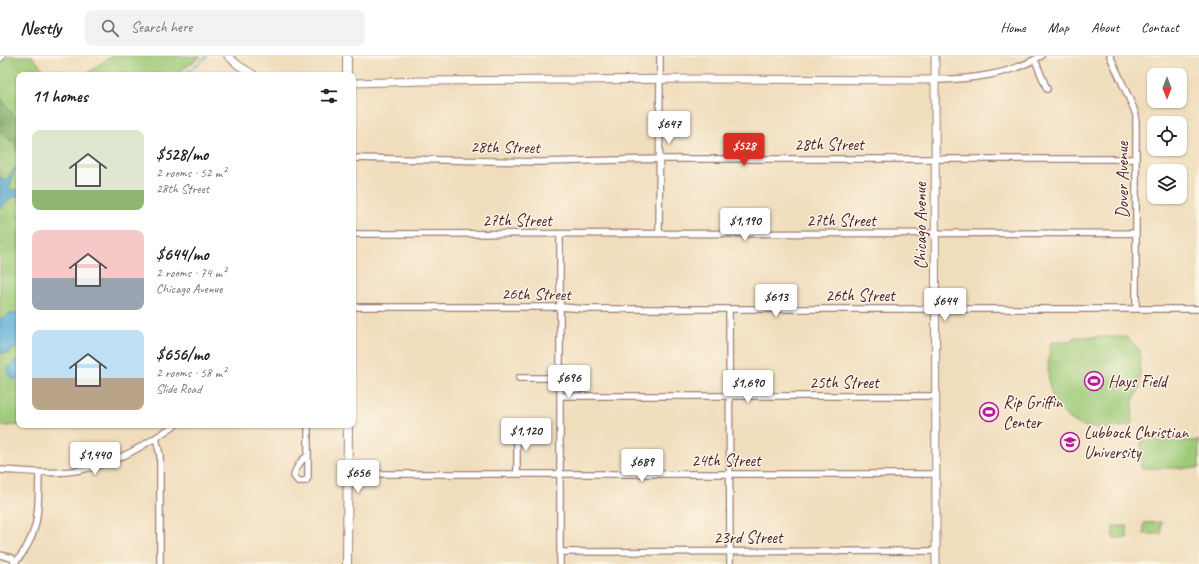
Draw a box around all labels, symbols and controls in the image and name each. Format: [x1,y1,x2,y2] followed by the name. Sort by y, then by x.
[85,10,365,46] search box
[20,16,61,40] text: Nestly
[99,17,121,39] icon: search
[131,18,192,37] text: Search here
[1000,19,1026,36] text: Home
[1048,19,1069,36] text: Map
[1091,19,1119,36] text: About
[1141,19,1179,36] text: Contact
[1147,68,1187,108] north arrow
[1147,68,1187,204] map controls
[318,85,340,107] icon: filters
[32,86,88,107] text: 11 homes
[645,111,693,145] pin: $647
[657,116,681,132] text: $647
[1147,116,1187,156] button: locate
[720,133,768,167] pin: $528
[794,134,866,155] street label: 28th Street
[470,136,542,158] street label: 28th Street
[732,138,756,154] text: $528
[1112,140,1133,218] street label: Dover Avenue
[156,144,208,165] text: $528/mo
[64,146,112,194] icon: home
[1147,164,1187,204] button: layers
[156,165,226,181] text: 2 rooms · 52 m²
[156,181,209,197] text: 28th Street
[910,181,931,270] street label: Chicago Avenue
[712,208,778,242] pin: $1,190
[482,210,554,231] street label: 27th Street
[806,210,878,231] street label: 27th Street
[729,213,761,229] text: $1,190
[156,244,209,265] text: $644/mo
[64,246,112,294] icon: home
[156,265,226,281] text: 2 rooms · 74 m²
[156,281,223,297] text: Chicago Avenue
[501,283,573,305] street label: 26th Street
[752,284,800,318] pin: $613
[825,285,897,306] street label: 26th Street
[921,288,969,322] pin: $644
[764,289,788,305] text: $613
[933,293,957,309] text: $644
[156,344,209,365] text: $656/mo
[64,346,112,394] icon: home
[156,365,226,381] text: 2 rooms · 58 m²
[545,365,593,399] pin: $696
[557,370,581,386] text: $696
[715,370,781,404] pin: $1,690
[1083,370,1105,392] sports icon: Hays Field
[1108,371,1169,392] place label: Hays Field
[809,372,881,393] street label: 25th Street
[732,375,764,391] text: $1,690
[156,381,202,397] text: Slide Road
[1003,392,1064,433] place label: Rip Griffin Center
[978,401,1000,423] sports icon: Rip Griffin Center
[493,418,559,452] pin: $1,120
[1084,422,1190,463] place label: Lubbock Christian University
[510,423,542,439] text: $1,120
[1059,431,1081,453] school or university icon: Lubbock Christian University
[62,442,128,476] pin: $1,440
[79,447,111,463] text: $1,440
[618,449,666,483] pin: $689
[691,450,763,471] street label: 24th Street
[630,454,654,470] text: $689
[334,460,382,494] pin: $656
[346,465,370,481] text: $656
[714,527,785,548] street label: 23rd Street

